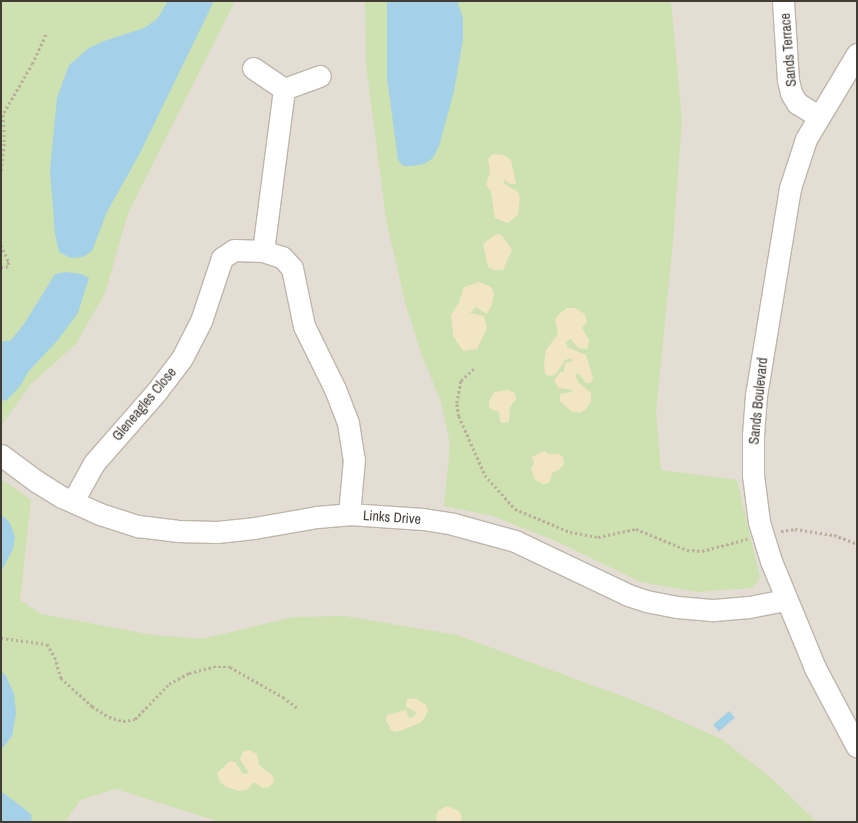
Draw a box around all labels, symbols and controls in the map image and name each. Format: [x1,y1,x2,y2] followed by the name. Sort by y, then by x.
[776,12,800,88] street label: Sands Terrace
[745,357,771,445] street label: Sands Boulevard
[108,364,180,444] street label: Gleneagles Close
[362,507,422,527] street label: Links Drive

